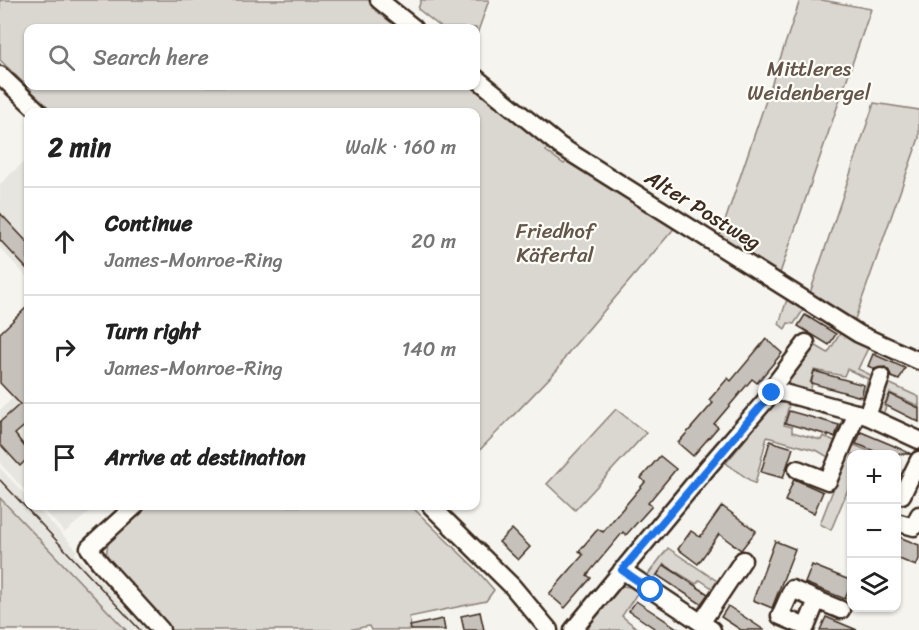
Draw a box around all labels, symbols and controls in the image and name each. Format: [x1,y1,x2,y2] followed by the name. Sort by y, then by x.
[24,24,480,90] search box
[93,38,209,77] text: Search here
[45,41,78,74] icon: search
[747,50,872,112] park label: Mittleres Weidenbergel
[48,124,111,170] text: 2 min
[345,130,456,165] text: Walk · 160 m
[636,159,769,261] street label: Alter Postweg
[105,204,193,243] text: Continue
[516,212,597,274] park label: Friedhof Käfertal
[411,224,456,259] text: 20 m
[48,225,81,258] icon: ahead
[105,243,283,278] text: James-Monroe-Ring
[105,312,200,351] text: Turn right
[402,332,456,367] text: 140 m
[48,333,81,366] icon: right
[105,351,283,386] text: James-Monroe-Ring
[758,379,784,405] route end
[105,438,306,477] text: Arrive at destination
[48,441,81,474] icon: arrive
[847,450,901,612] map controls
[847,450,901,504] button: +
[847,504,901,558] button: −
[847,558,901,612] button: layers
[637,576,663,602] route start

